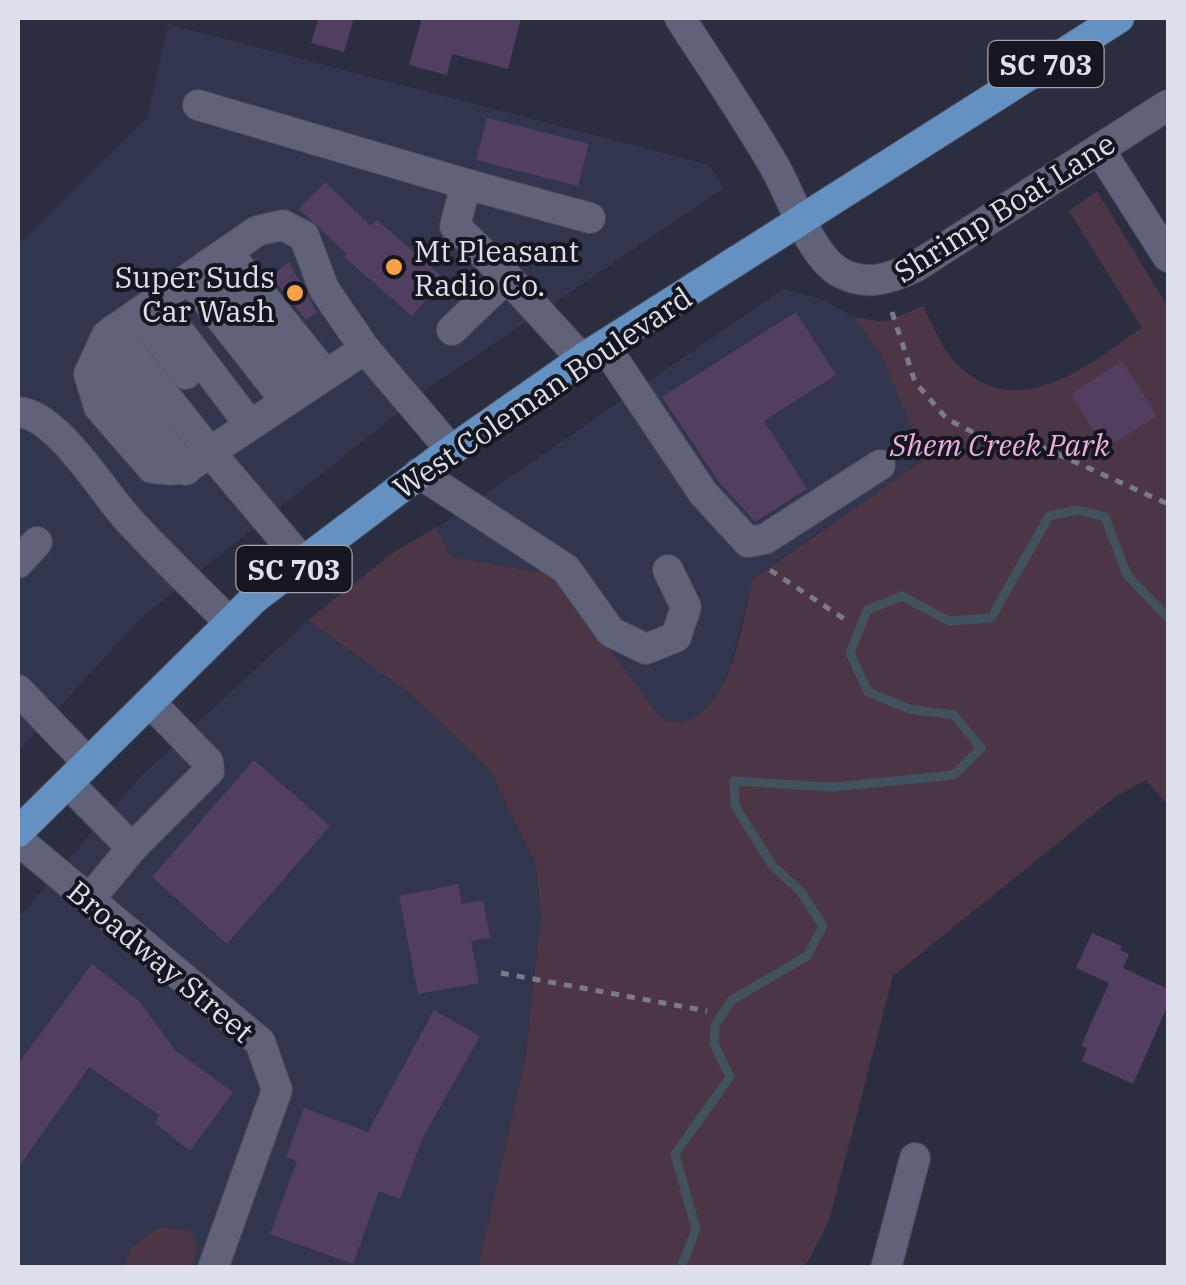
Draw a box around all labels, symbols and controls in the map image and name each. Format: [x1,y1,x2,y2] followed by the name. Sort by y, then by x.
[988,41,1104,87] road number: SC 703
[886,123,1122,291] street label: Shrimp Boat Lane
[414,231,579,304] place label: Mt Pleasant Radio Co.
[383,256,405,278] marker: Mt Pleasant Radio Co.
[115,257,275,330] place label: Super Suds Car Wash
[385,277,699,507] street label: West Coleman Boulevard
[284,282,306,304] marker: Super Suds Car Wash
[889,425,1110,464] park label: Shem Creek Park
[236,546,352,592] road number: SC 703
[60,872,262,1050] street label: Broadway Street

